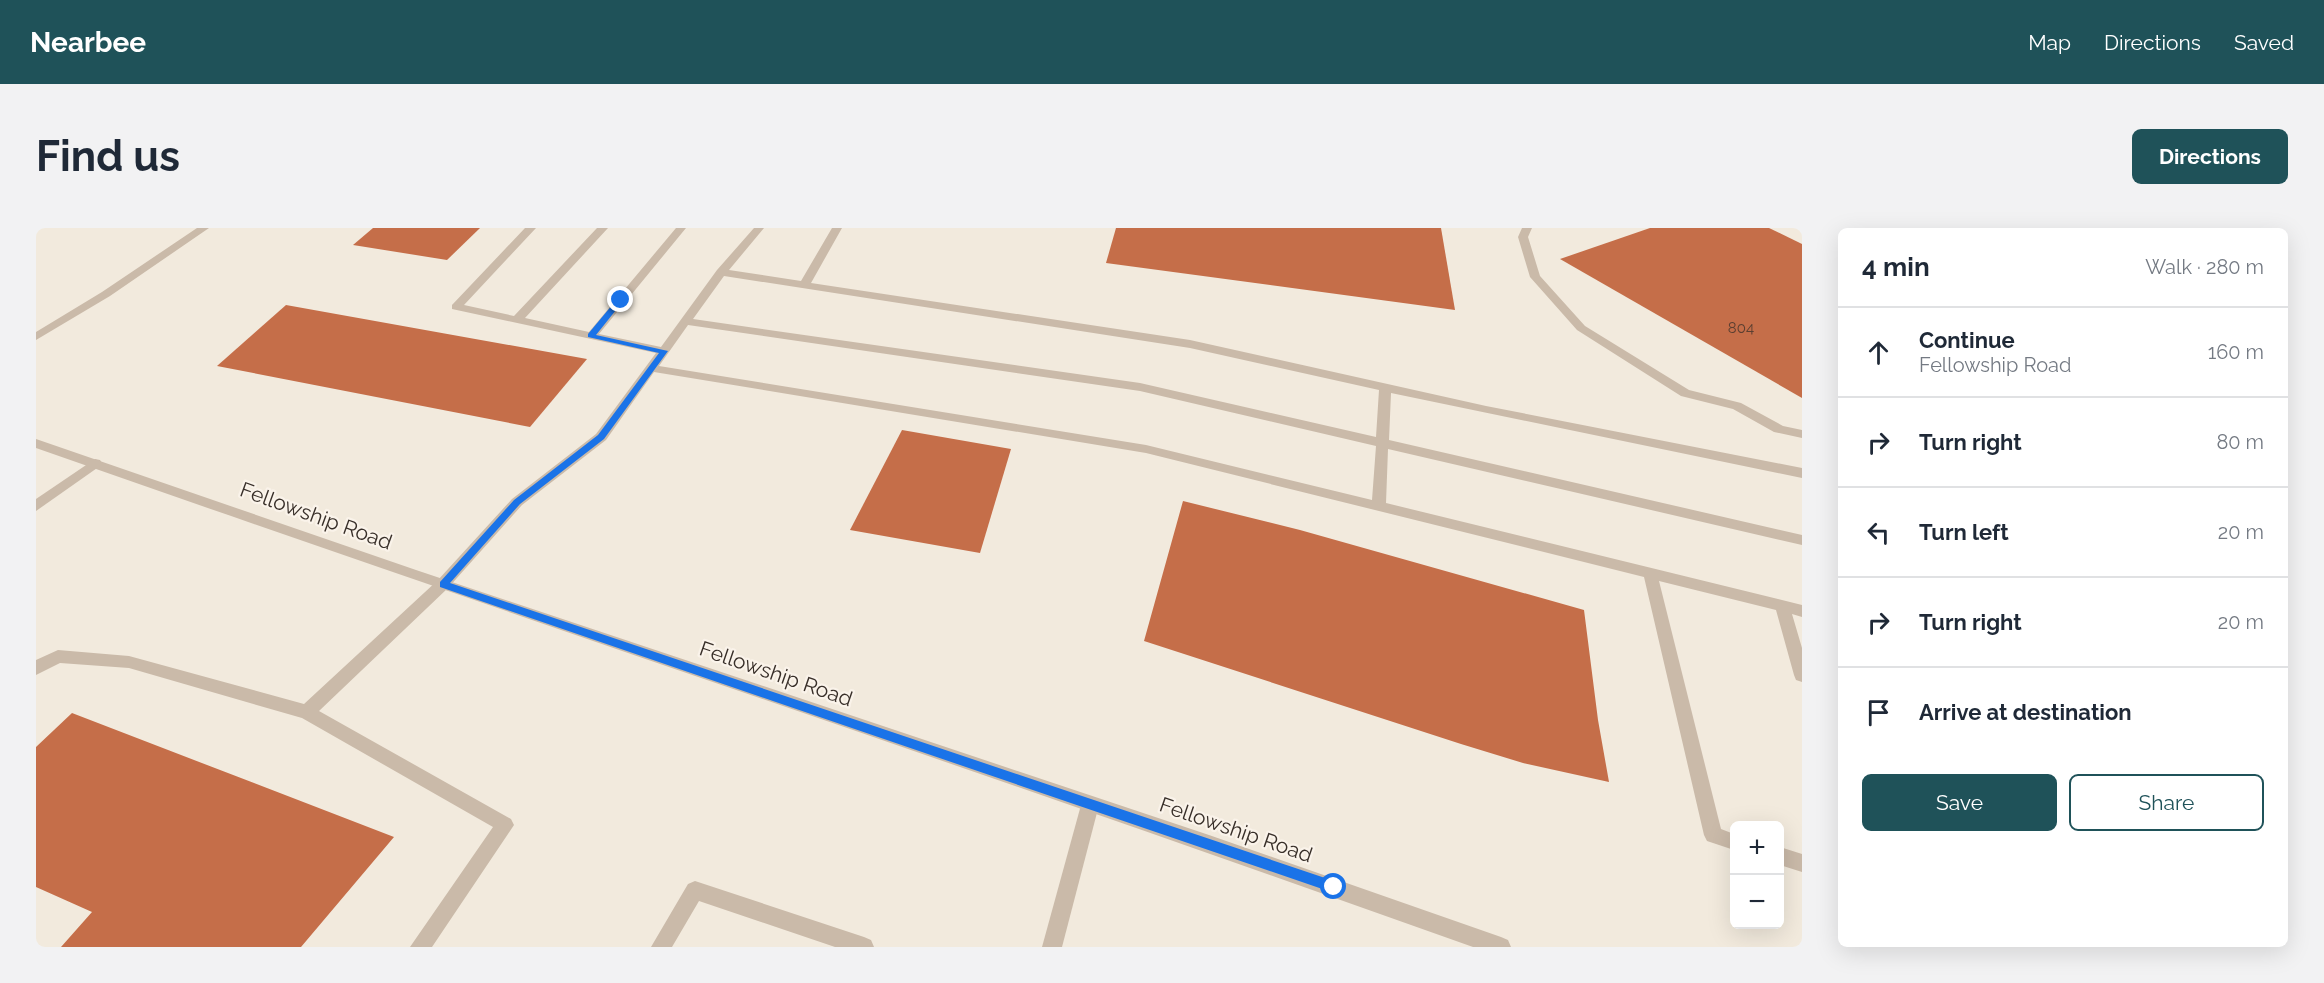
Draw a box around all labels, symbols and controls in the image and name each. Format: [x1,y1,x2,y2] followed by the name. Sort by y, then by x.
[30,26,146,59] text: Nearbee
[2028,30,2071,55] text: Map
[2104,30,2201,55] text: Directions
[2234,30,2294,55] text: Saved
[2132,129,2288,184] button: Directions
[36,132,180,181] text: Find us
[1862,252,1930,282] text: 4 min
[2145,255,2264,279] text: Walk · 280 m
[607,286,633,312] route end
[1728,319,1754,337] house number: 804
[1919,327,2015,353] text: Continue
[1862,336,1895,369] icon: ahead
[2208,340,2264,364] text: 160 m
[1919,353,2071,377] text: Fellowship Road
[1862,426,1895,459] icon: right
[1919,429,2022,455] text: Turn right
[2216,430,2264,454] text: 80 m
[237,476,396,555] street label: Fellowship Road
[1862,516,1895,549] icon: left
[1919,519,2009,545] text: Turn left
[2218,520,2264,544] text: 20 m
[1862,606,1895,639] icon: right
[1919,609,2022,635] text: Turn right
[2218,610,2264,634] text: 20 m
[696,636,856,711] street label: Fellowship Road
[1862,696,1895,729] icon: arrive
[1919,699,2132,725] text: Arrive at destination
[1862,774,2057,831] button: Save
[2069,774,2264,831] button: Share
[1156,792,1316,867] street label: Fellowship Road
[1730,821,1784,929] map controls
[1730,821,1784,875] button: +
[1320,873,1346,899] route start
[1730,875,1784,929] button: −

